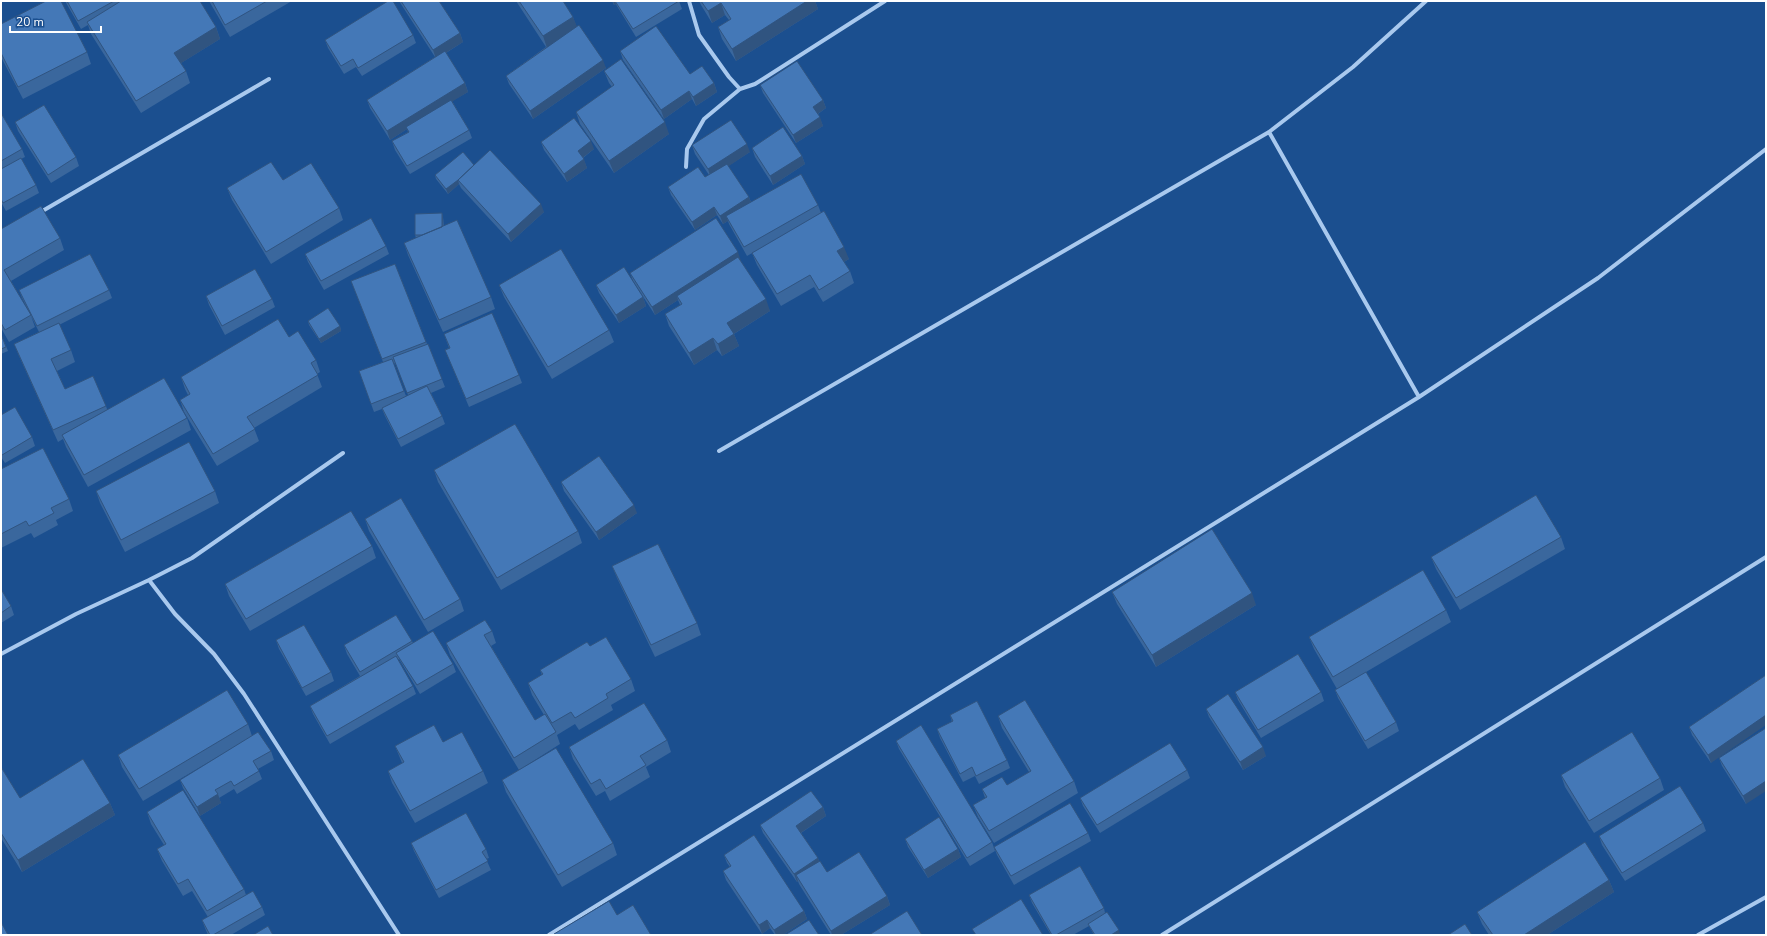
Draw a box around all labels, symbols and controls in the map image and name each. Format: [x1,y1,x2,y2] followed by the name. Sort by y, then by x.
[10,8,101,34] scale bar
[16,14,44,30] text: 20 m

